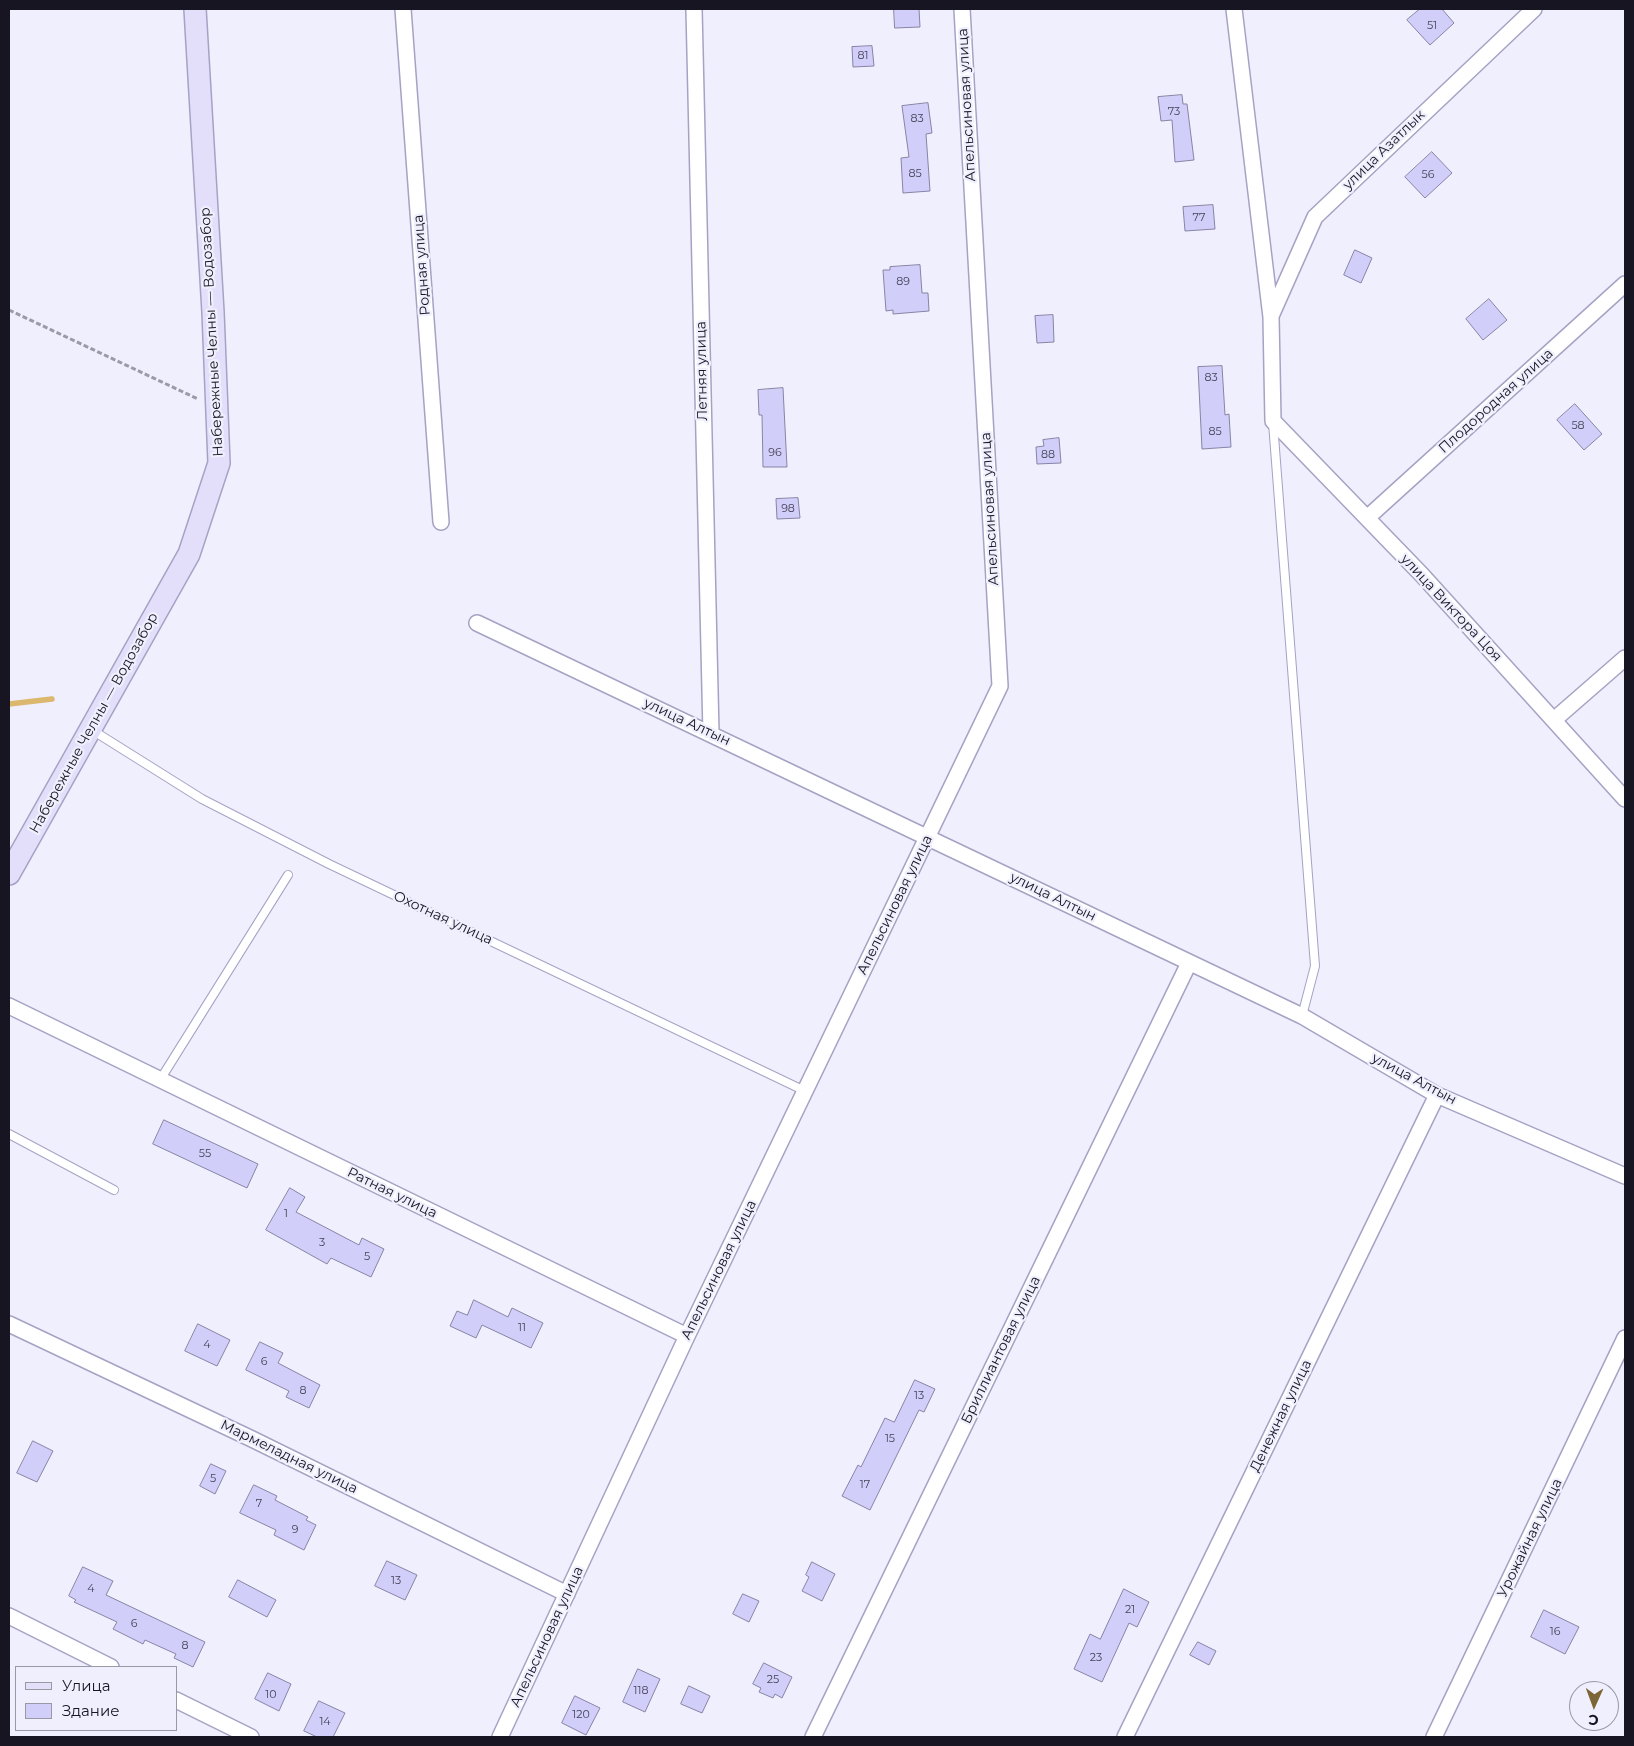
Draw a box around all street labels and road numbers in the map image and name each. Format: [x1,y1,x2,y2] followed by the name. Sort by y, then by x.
[955,28,979,182] street label: Апельсиновая улица
[1339,107,1429,193] street label: улица Азатлык
[197,207,227,457] street label: Набережные Челны — Водозабор
[410,214,434,316] street label: Родная улица
[693,321,711,421] street label: Летняя улица
[1435,345,1557,457] street label: Плодородная улица
[978,432,1002,586] street label: Апельсиновая улица
[1397,551,1505,665] street label: улица Виктора Цоя
[26,610,162,836] street label: Набережные Челны — Водозабор
[641,695,733,749] street label: улица Алтын
[854,832,936,978] street label: Апельсиновая улица
[1007,869,1099,925] street label: улица Алтын
[391,888,495,948] street label: Охотная улица
[1369,1050,1459,1108] street label: улица Алтын
[344,1164,440,1222] street label: Ратная улица
[678,1197,760,1343] street label: Апельсиновая улица
[958,1273,1044,1427] street label: Бриллиантовая улица
[1247,1357,1315,1475] street label: Денежная улица
[218,1416,360,1498] street label: Мармеладная улица
[1494,1476,1566,1600] street label: Урожайная улица
[507,1564,587,1710] street label: Апельсиновая улица

